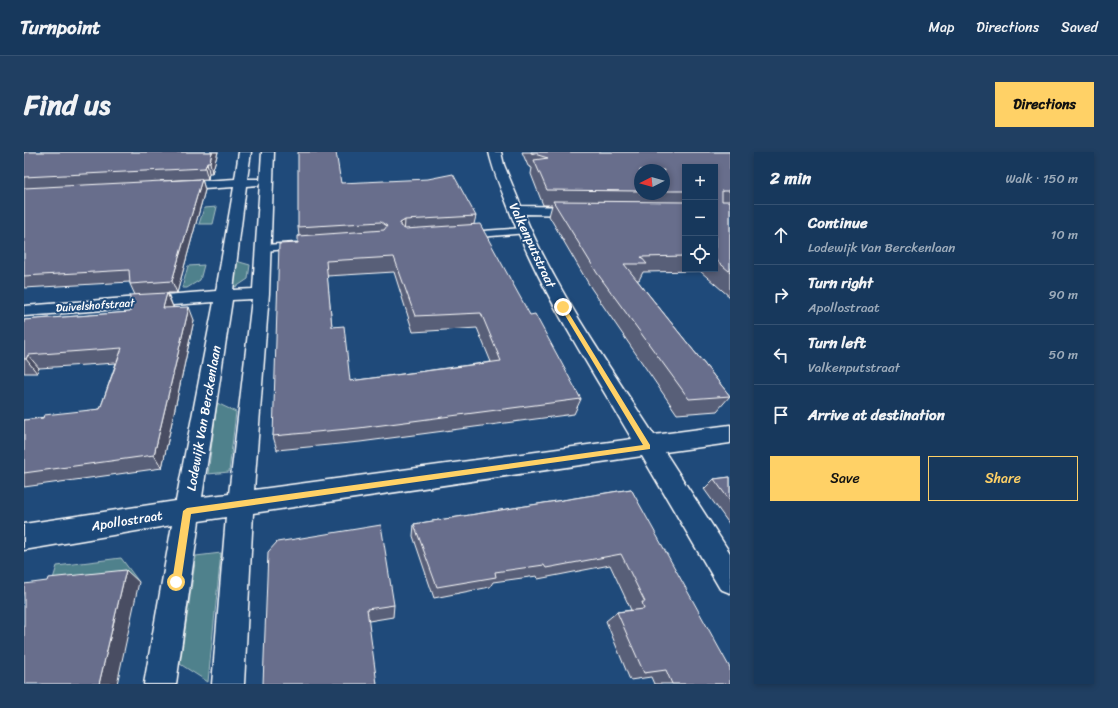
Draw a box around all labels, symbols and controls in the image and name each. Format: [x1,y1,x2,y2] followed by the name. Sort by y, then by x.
[20,11,101,44] text: Turnpoint
[928,15,954,40] text: Map
[976,15,1039,40] text: Directions
[1061,15,1098,40] text: Saved
[24,80,111,129] text: Find us
[995,82,1094,127] button: Directions
[770,163,811,193] text: 2 min
[634,164,670,200] north arrow
[682,164,718,272] map controls
[682,164,718,200] button: +
[1005,167,1078,190] text: Walk · 150 m
[503,199,563,292] street label: Valkenputstraat
[682,200,718,236] button: −
[808,210,868,236] text: Continue
[1051,223,1078,246] text: 10 m
[770,224,792,246] icon: ahead
[682,236,718,272] button: locate
[808,236,955,259] text: Lodewijk Van Berckenlaan
[808,270,873,296] text: Turn right
[1048,283,1078,306] text: 90 m
[770,284,792,306] icon: right
[55,293,136,318] street label: Duivelshofstraat
[808,296,880,319] text: Apollostraat
[554,298,572,316] route end
[808,330,866,356] text: Turn left
[1048,343,1078,366] text: 50 m
[179,344,228,493] street label: Lodewijk Van Berckenlaan
[770,344,792,366] icon: left
[808,356,900,379] text: Valkenputstraat
[808,402,945,428] text: Arrive at destination
[770,404,792,426] icon: arrive
[770,456,920,501] button: Save
[928,456,1078,501] button: Share
[89,503,165,538] street label: Apollostraat
[167,573,185,591] route start

